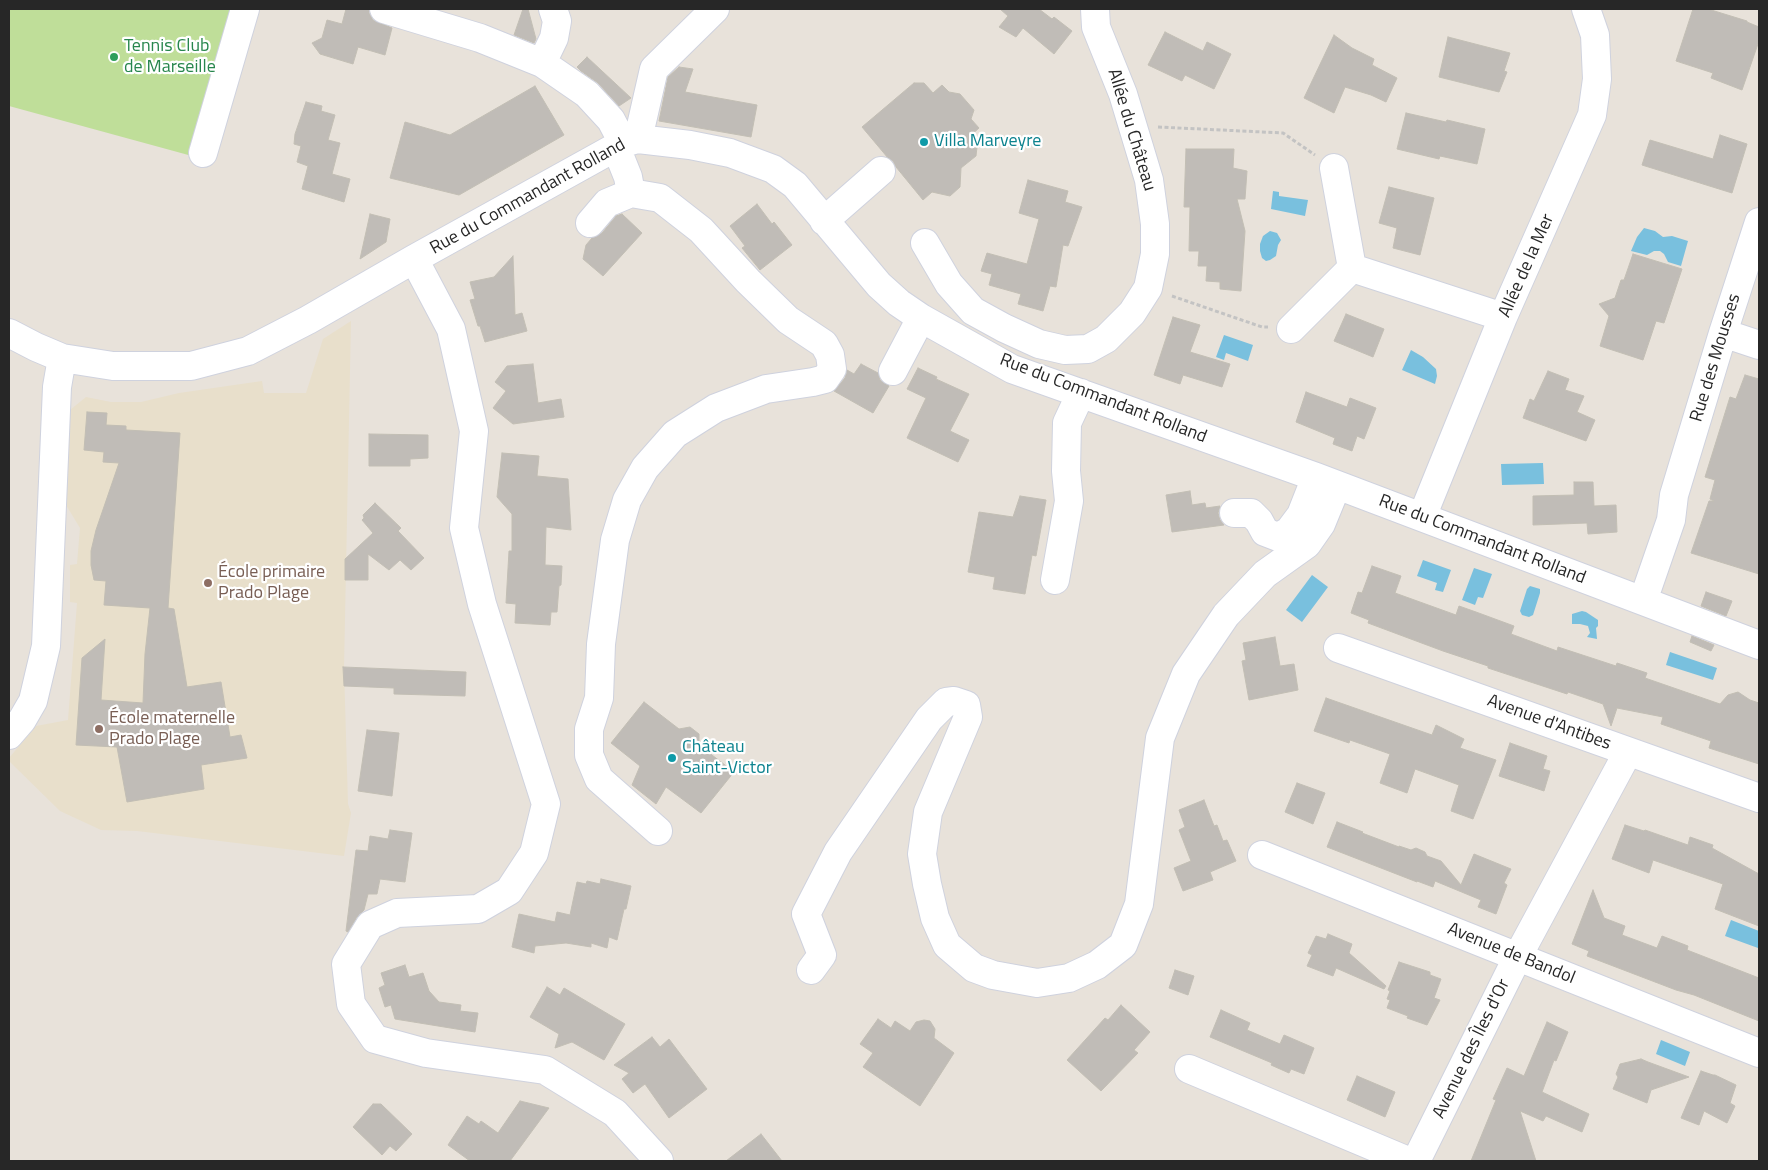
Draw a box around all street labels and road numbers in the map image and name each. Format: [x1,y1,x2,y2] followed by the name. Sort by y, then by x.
[1102,66,1160,194] street label: Allée du Château
[427,134,629,260] street label: Rue du Commandant Rolland
[1495,211,1559,321] street label: Allée de la Mer
[1686,291,1746,425] street label: Rue des Mousses
[996,350,1210,448] street label: Rue du Commandant Rolland
[1375,491,1589,589] street label: Rue du Commandant Rolland
[1484,691,1614,755] street label: Avenue d'Antibes
[1444,919,1578,989] street label: Avenue de Bandol
[1429,976,1515,1122] street label: Avenue des Îles d'Or

